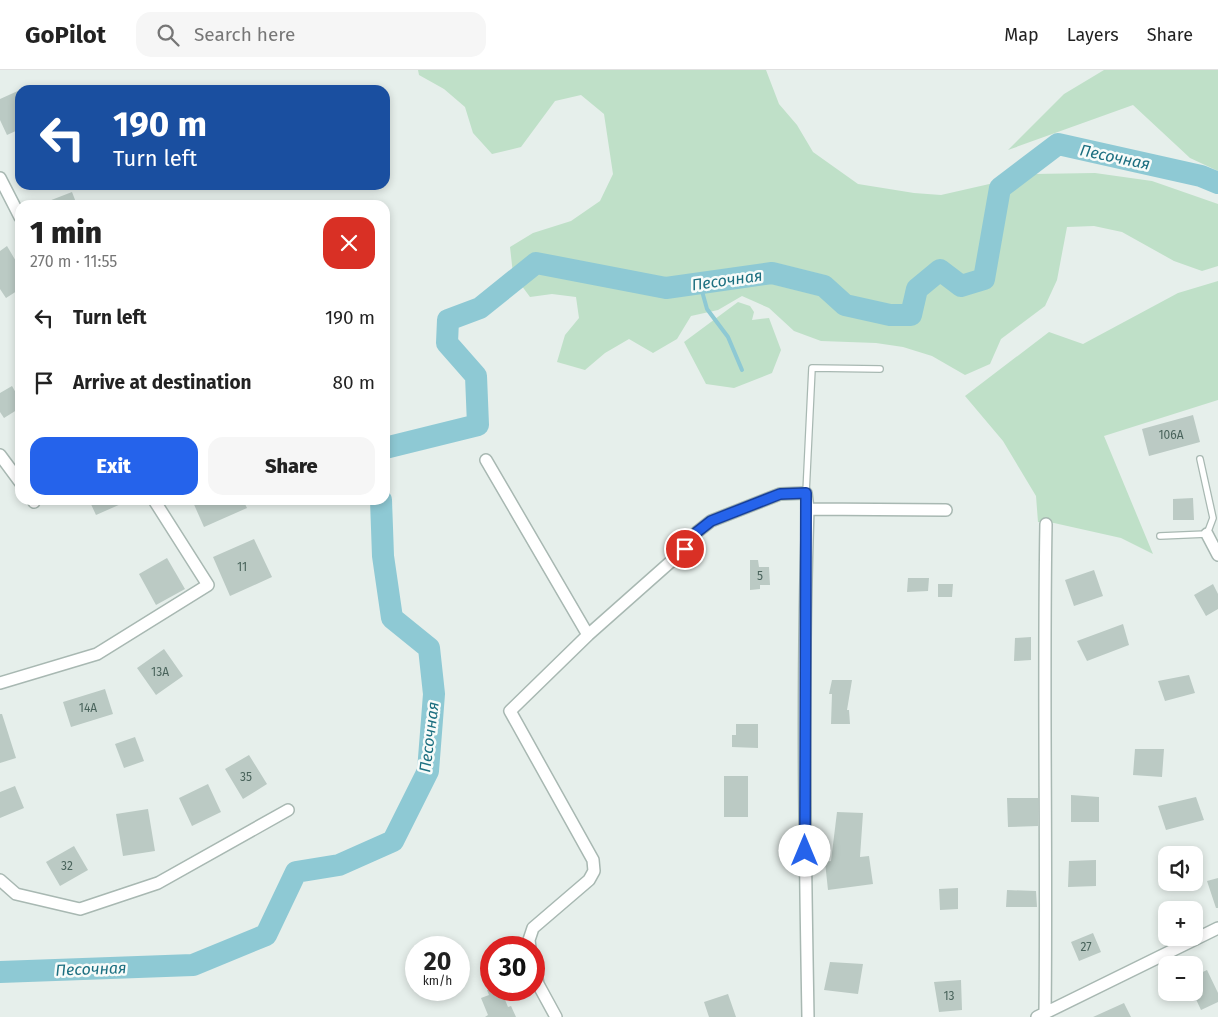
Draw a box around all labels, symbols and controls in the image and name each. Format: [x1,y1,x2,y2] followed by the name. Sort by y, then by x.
[136,12,486,57] search box
[25,21,106,49] text: GoPilot
[154,21,182,49] icon: search
[194,23,295,46] text: Search here
[1004,24,1039,46] text: Map
[1067,24,1119,46] text: Layers
[1147,24,1193,46] text: Share
[113,103,207,145] text: 190 m
[30,105,95,170] icon: left
[1078,140,1152,174] water label: Песочная
[113,145,197,172] text: Turn left
[30,215,102,251] text: 1 min
[323,217,375,269] button: close
[30,252,117,271] text: 270 m · 11:55
[690,266,764,294] water label: Песочная
[30,304,58,332] icon: left
[73,306,147,329] text: Turn left
[325,306,375,329] text: 190 m
[30,369,58,397] icon: arrive
[73,371,252,394] text: Arrive at destination
[333,371,375,394] text: 80 m
[1158,428,1184,442] house number: 106А
[30,437,198,495] button: Exit
[208,437,375,495] button: Share
[664,528,706,570] pin
[671,535,699,563] icon: arrive
[237,560,247,574] house number: 11
[757,569,763,583] house number: 5
[151,665,169,679] house number: 13А
[415,700,443,774] water label: Песочная
[79,701,97,715] house number: 14А
[240,770,252,784] house number: 35
[778,824,830,876] position arrow
[1158,846,1203,1001] map controls
[1158,846,1203,891] button: sound
[61,859,73,873] house number: 32
[1158,901,1203,946] button: +
[480,936,545,1001] speed limit sign: 30
[1080,940,1092,954] house number: 27
[424,947,451,977] text: 20
[1158,956,1203,1001] button: −
[55,958,127,980] water label: Песочная
[423,974,452,988] text: km/h
[943,989,955,1003] house number: 13

